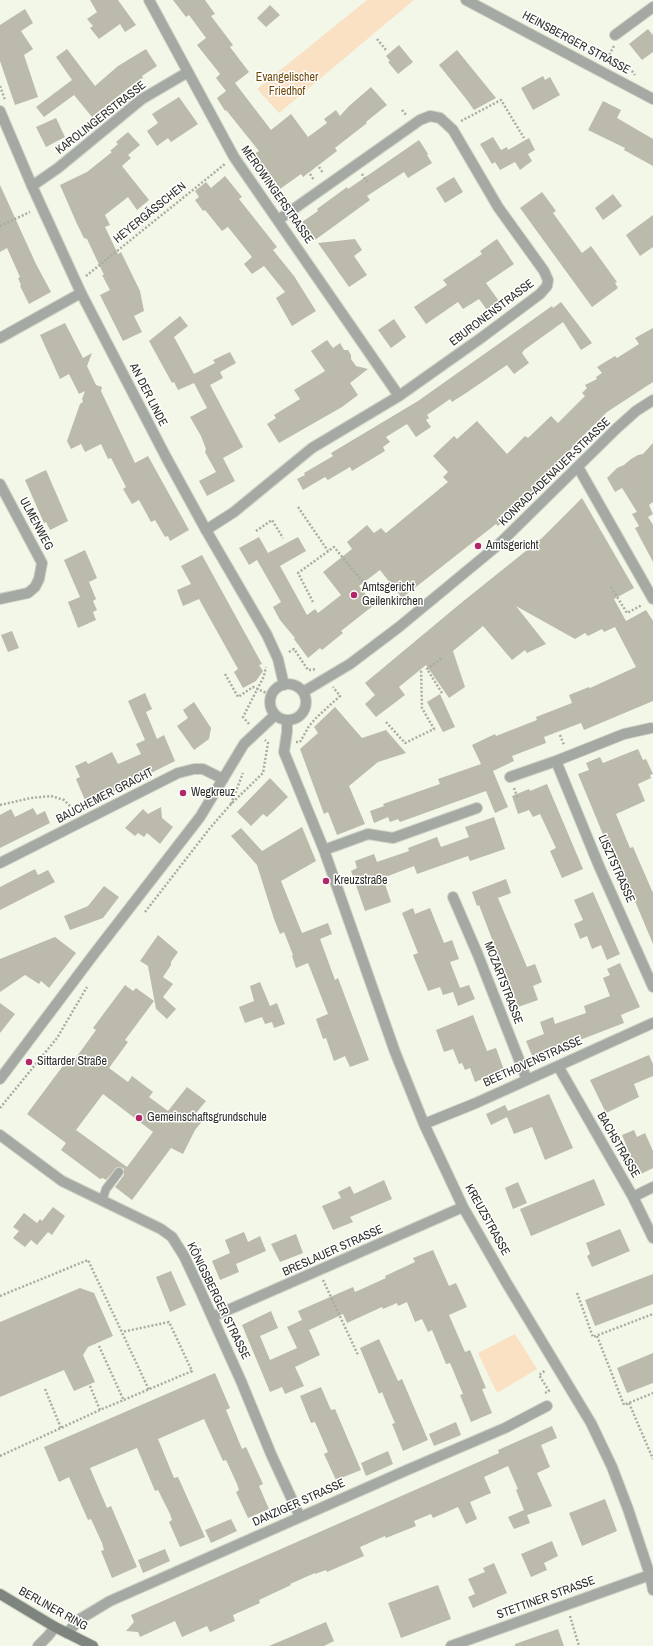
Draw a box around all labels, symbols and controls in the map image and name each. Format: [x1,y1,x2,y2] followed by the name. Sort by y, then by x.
[520,8,632,78] street label: HEINSBERGER STRASSE
[256,71,318,99] park label: Evangelischer Friedhof
[53,78,149,158] street label: KAROLINGERSTRASSE
[238,143,316,247] street label: MEROWINGERSTRASSE
[111,179,189,247] street label: HEYERGÄSSCHEN
[447,277,537,349] street label: EBURONENSTRASSE
[126,361,170,429] street label: AN DER LINDE
[496,415,614,529] street label: KONRAD-ADENAUER-STRASSE
[16,495,56,553] street label: ULMENWEG
[486,539,538,553] place label: Amtsgericht
[473,541,483,551] marker: Amtsgericht
[362,581,423,609] place label: Amtsgericht Geilenkirchen
[349,590,359,600] marker: Amtsgericht Geilenkirchen
[54,765,156,827] street label: BAUCHEMER GRACHT
[191,786,235,800] place label: Wegkreuz
[178,788,188,798] marker: Wegkreuz
[595,833,637,905] street label: LISZTSTRASSE
[334,874,388,888] place label: Kreuzstraße
[321,876,331,886] marker: Kreuzstraße
[481,940,525,1026] street label: MOZARTSTRASSE
[481,1034,585,1090] street label: BEETHOVENSTRASSE
[37,1055,107,1069] place label: Sittarder Straße
[24,1057,34,1067] marker: Sittarder Straße
[593,1110,643,1180] street label: BACHSTRASSE
[147,1111,267,1125] place label: Gemeinschaftsgrundschule
[134,1113,144,1123] marker: Gemeinschaftsgrundschule
[461,1182,513,1258] street label: KREUZSTRASSE
[281,1222,385,1280] street label: BRESLAUER STRASSE
[183,1240,253,1362] street label: KÖNIGSBERGER STRASSE
[251,1476,347,1530] street label: DANZIGER STRASSE
[495,1574,597,1622] street label: STETTINER STRASSE
[16,1584,90,1634] street label: BERLINER RING

